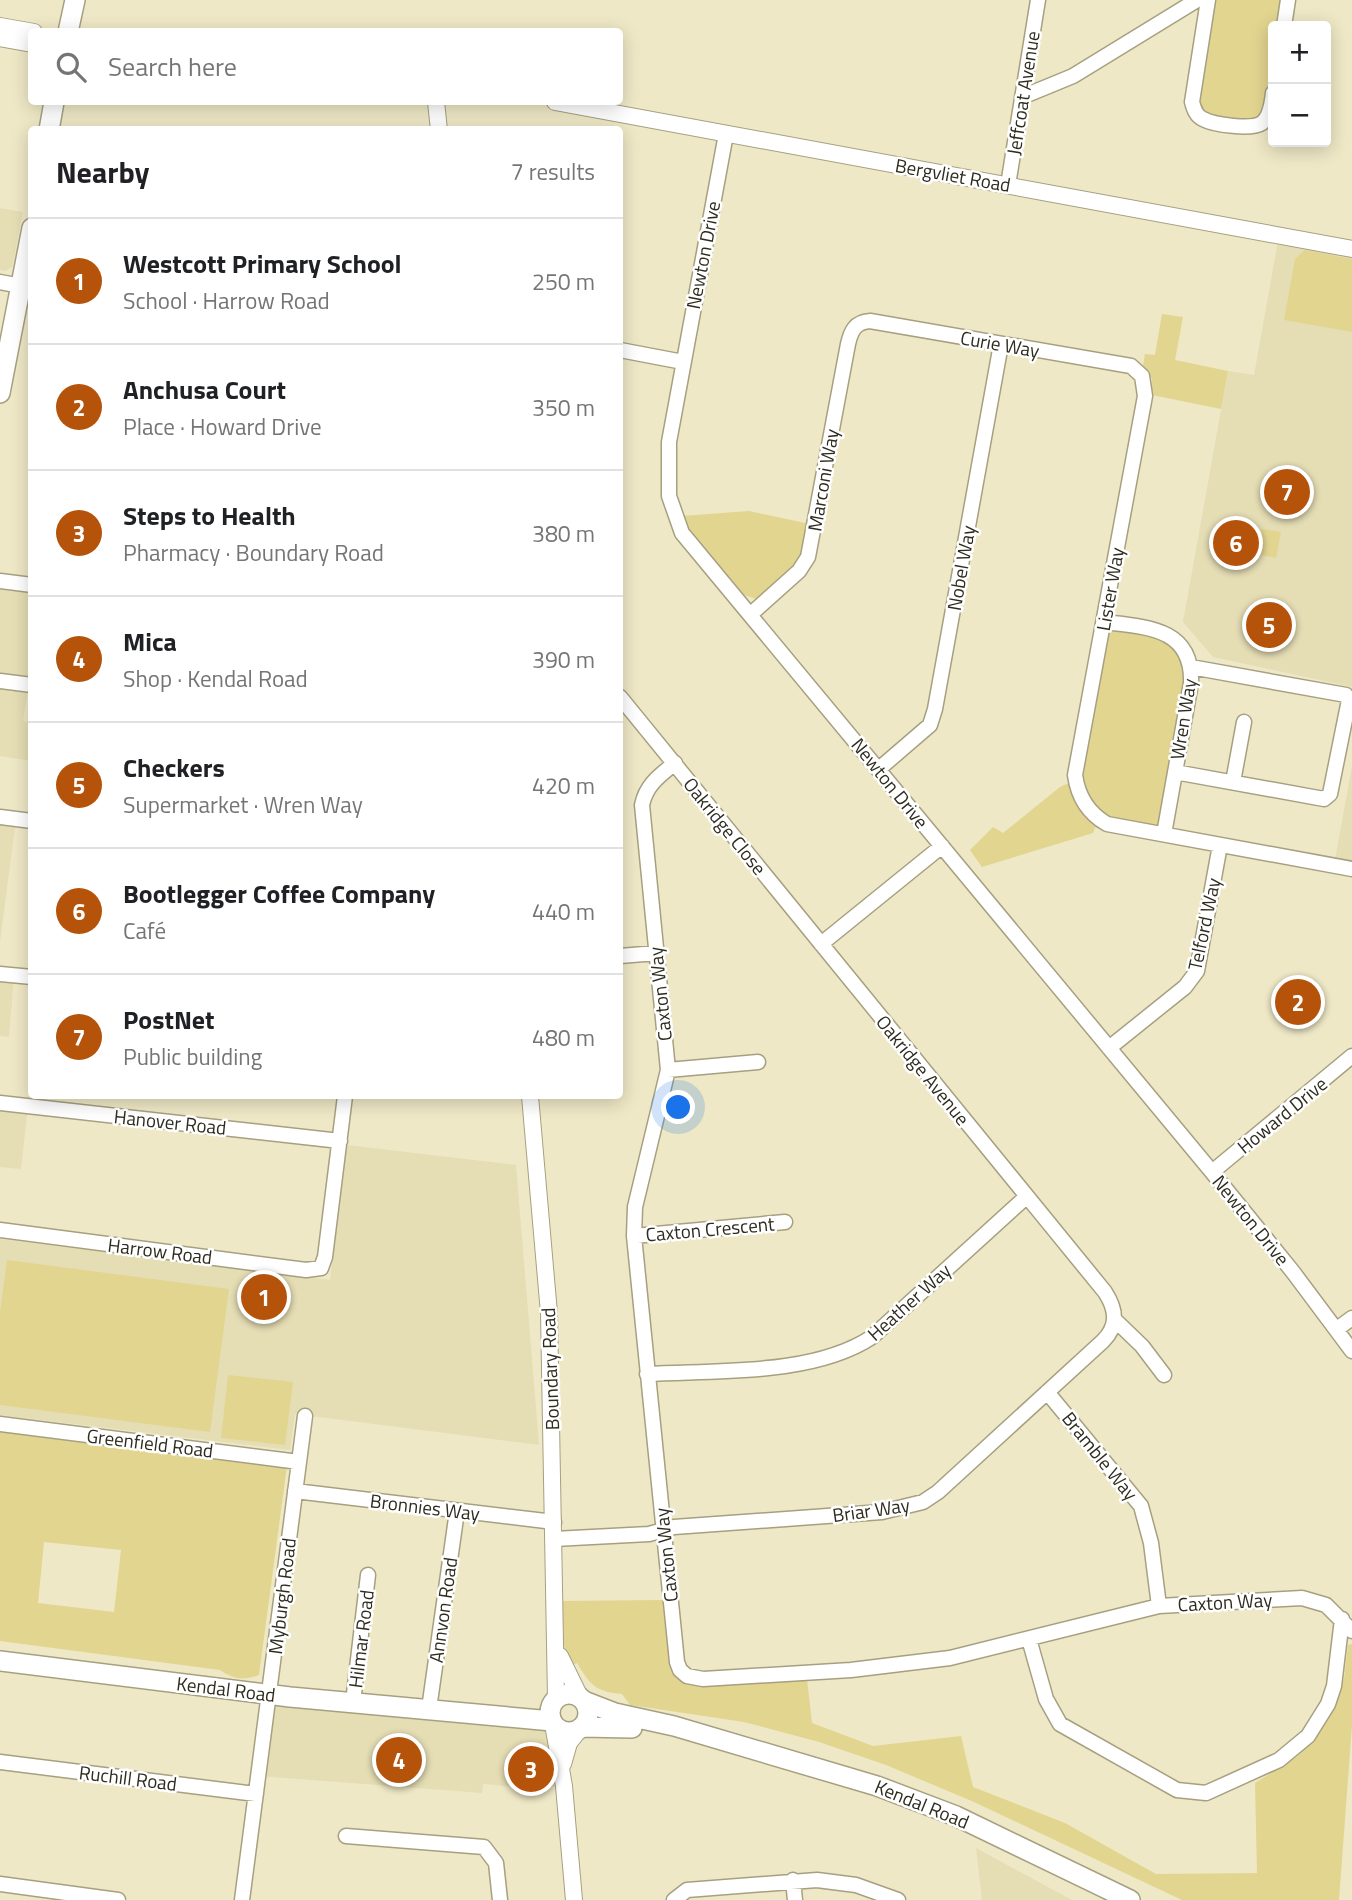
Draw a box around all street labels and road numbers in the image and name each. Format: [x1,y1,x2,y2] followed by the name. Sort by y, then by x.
[998,29,1047,157] street label: Jeffcoat Avenue
[893,150,1013,199] street label: Bergvliet Road
[678,198,727,311] street label: Newton Drive
[958,322,1042,365] street label: Curie Way
[799,426,846,534] street label: Marconi Way
[939,523,982,613] street label: Nobel Way
[1088,545,1131,633] street label: Lister Way
[1162,676,1203,762] street label: Wren Way
[845,731,936,834] street label: Newton Drive
[677,770,774,881] street label: Oakridge Close
[1180,875,1227,973] street label: Telford Way
[640,945,679,1043] street label: Caxton Way
[870,1008,977,1131] street label: Oakridge Avenue
[1230,1069,1333,1160] street label: Howard Drive
[112,1101,228,1142] street label: Hanover Road
[1206,1168,1297,1271] street label: Newton Drive
[644,1208,776,1249] street label: Caxton Crescent
[106,1230,214,1271] street label: Harrow Road
[860,1256,957,1347] street label: Heather Way
[533,1307,566,1431] street label: Boundary Road
[1055,1405,1145,1506] street label: Bramble Way
[85,1420,215,1465] street label: Greenfield Road
[368,1485,482,1528] street label: Bronnies Way
[830,1490,912,1529] street label: Briar Way
[646,1506,685,1604] street label: Caxton Way
[260,1536,303,1656] street label: Myburgh Road
[421,1555,464,1665] street label: Annvon Road
[1177,1585,1273,1618] street label: Caxton Way
[340,1588,381,1690] street label: Hilmar Road
[175,1668,277,1709] street label: Kendal Road
[77,1757,179,1798] street label: Ruchill Road
[871,1771,974,1836] street label: Kendal Road

